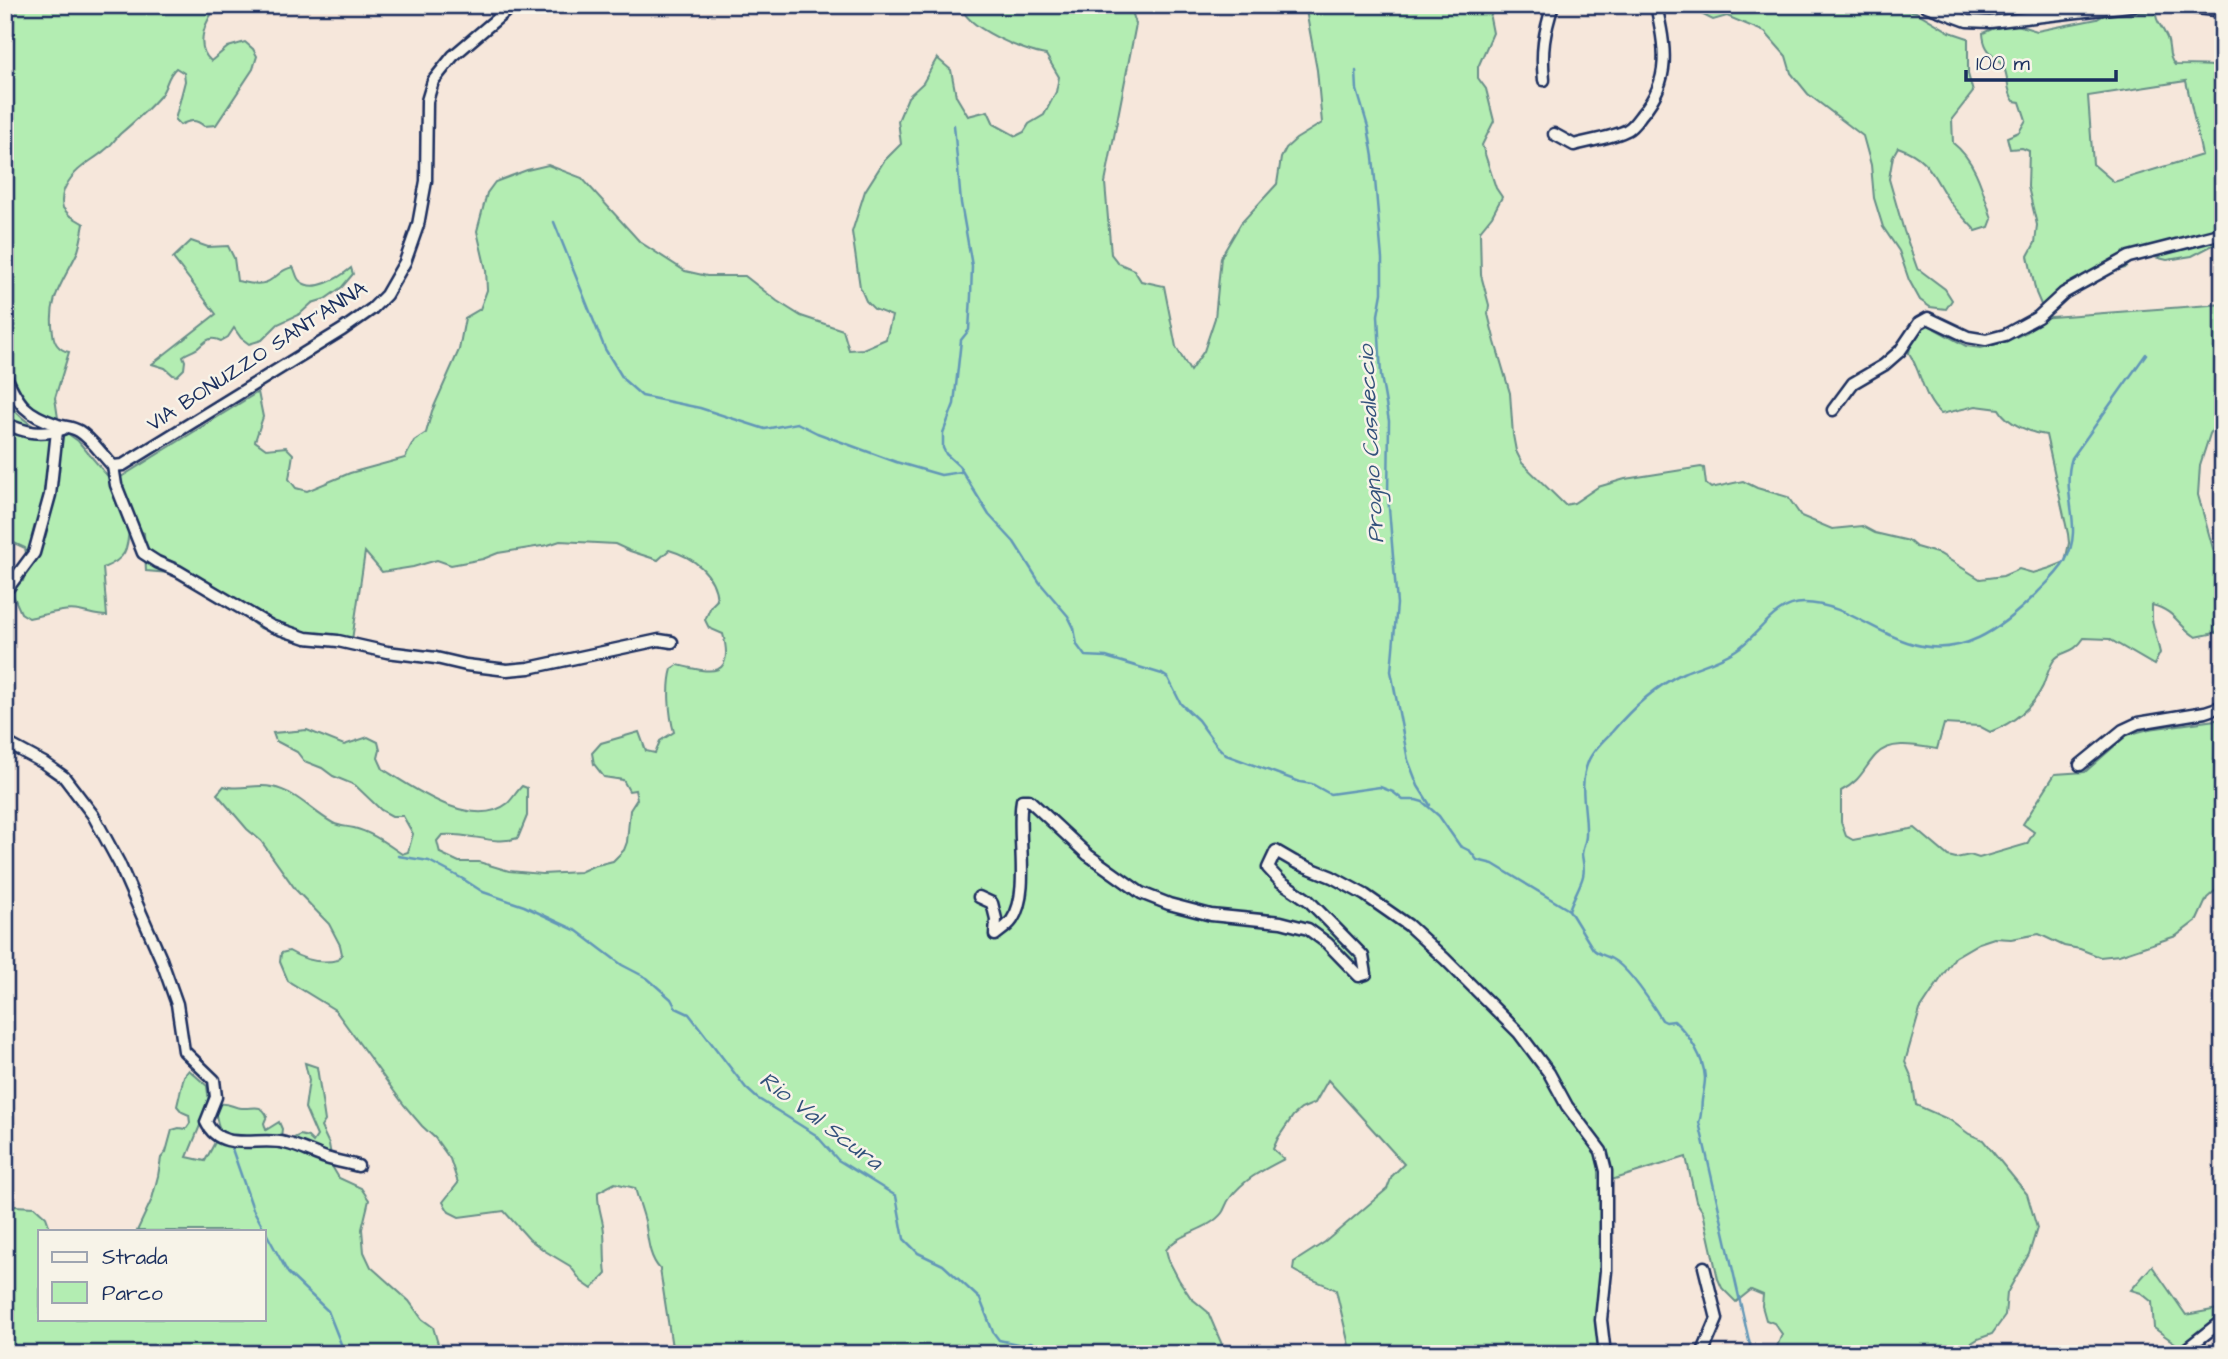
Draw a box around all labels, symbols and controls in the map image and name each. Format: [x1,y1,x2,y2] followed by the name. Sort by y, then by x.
[1966,38,2116,82] scale bar
[1976,49,2031,78] text: 100 m
[141,273,373,438] street label: VIA BONUZZO SANT'ANNA
[1350,342,1393,544] water label: Progno Casaleccio
[753,1064,890,1179] water label: Rio Val Scura
[38,1230,266,1320] legend
[102,1243,168,1272] text: Strada
[102,1279,163,1308] text: Parco

